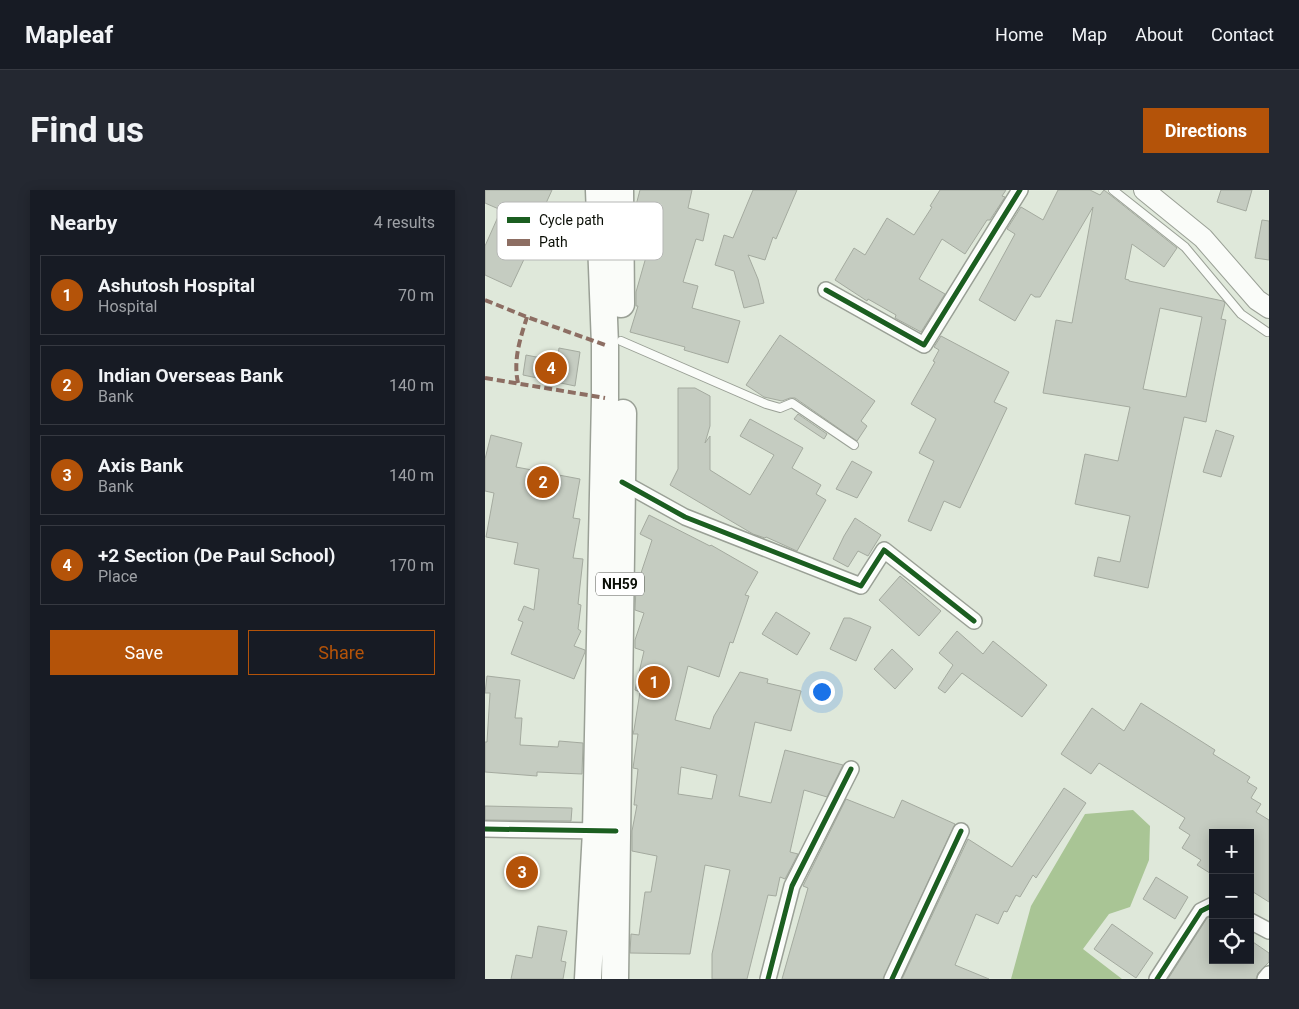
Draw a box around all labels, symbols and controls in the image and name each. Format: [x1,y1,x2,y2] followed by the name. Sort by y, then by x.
[25,21,113,49] text: Mapleaf
[995,24,1044,45] text: Home
[1072,24,1107,45] text: Map
[1135,24,1183,45] text: About
[1211,24,1274,45] text: Contact
[1143,108,1269,153] button: Directions
[30,110,144,151] text: Find us
[497,202,663,260] legend
[50,211,117,235] text: Nearby
[539,212,604,228] text: Cycle path
[374,213,435,232] text: 4 results
[539,234,568,250] text: Path
[98,274,255,297] text: Ashutosh Hospital
[62,286,72,305] text: 1
[398,286,434,305] text: 70 m
[98,297,158,316] text: Hospital
[535,349,567,387] pin: 4
[98,364,283,387] text: Indian Overseas Bank
[62,376,72,395] text: 2
[389,376,434,395] text: 140 m
[98,387,134,406] text: Bank
[98,454,183,477] text: Axis Bank
[527,463,559,501] pin: 2
[62,466,72,485] text: 3
[389,466,434,485] text: 140 m
[98,477,134,496] text: Bank
[98,544,335,567] text: +2 Section (De Paul School)
[62,556,72,575] text: 4
[389,556,434,575] text: 170 m
[98,567,138,586] text: Place
[596,572,644,596] road number: NH59
[50,630,238,675] button: Save
[248,630,435,675] button: Share
[638,663,670,701] pin: 1
[809,679,835,705] your location
[1209,829,1254,964] map controls
[1209,829,1254,874] button: +
[506,853,538,891] pin: 3
[1209,874,1254,919] button: −
[1209,919,1254,964] button: locate

